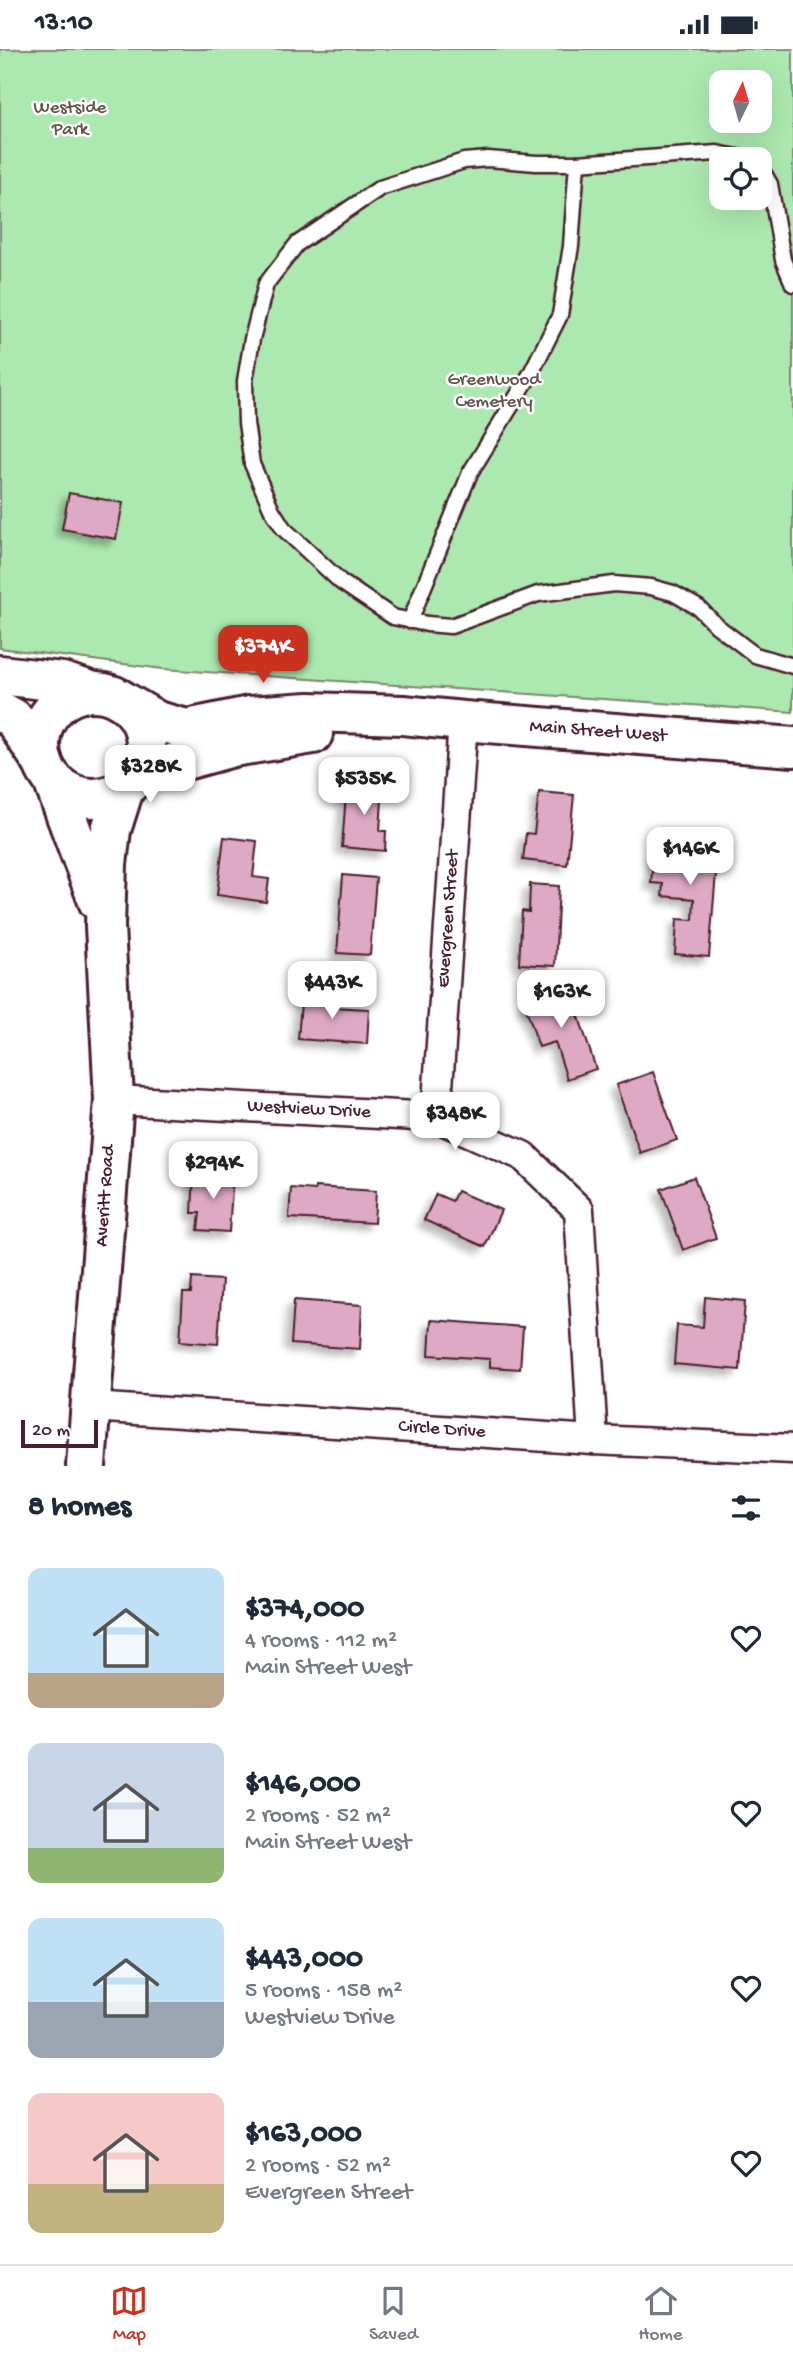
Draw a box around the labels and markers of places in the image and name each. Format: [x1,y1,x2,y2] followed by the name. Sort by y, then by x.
[214,625,312,685] pin: $374K
[101,745,199,805] pin: $328K
[315,757,413,817] pin: $535K
[641,827,739,887] pin: $146K
[283,961,381,1021] pin: $443K
[512,971,610,1030] pin: $163K
[406,1093,504,1152] pin: $348K
[164,1141,262,1201] pin: $294K

